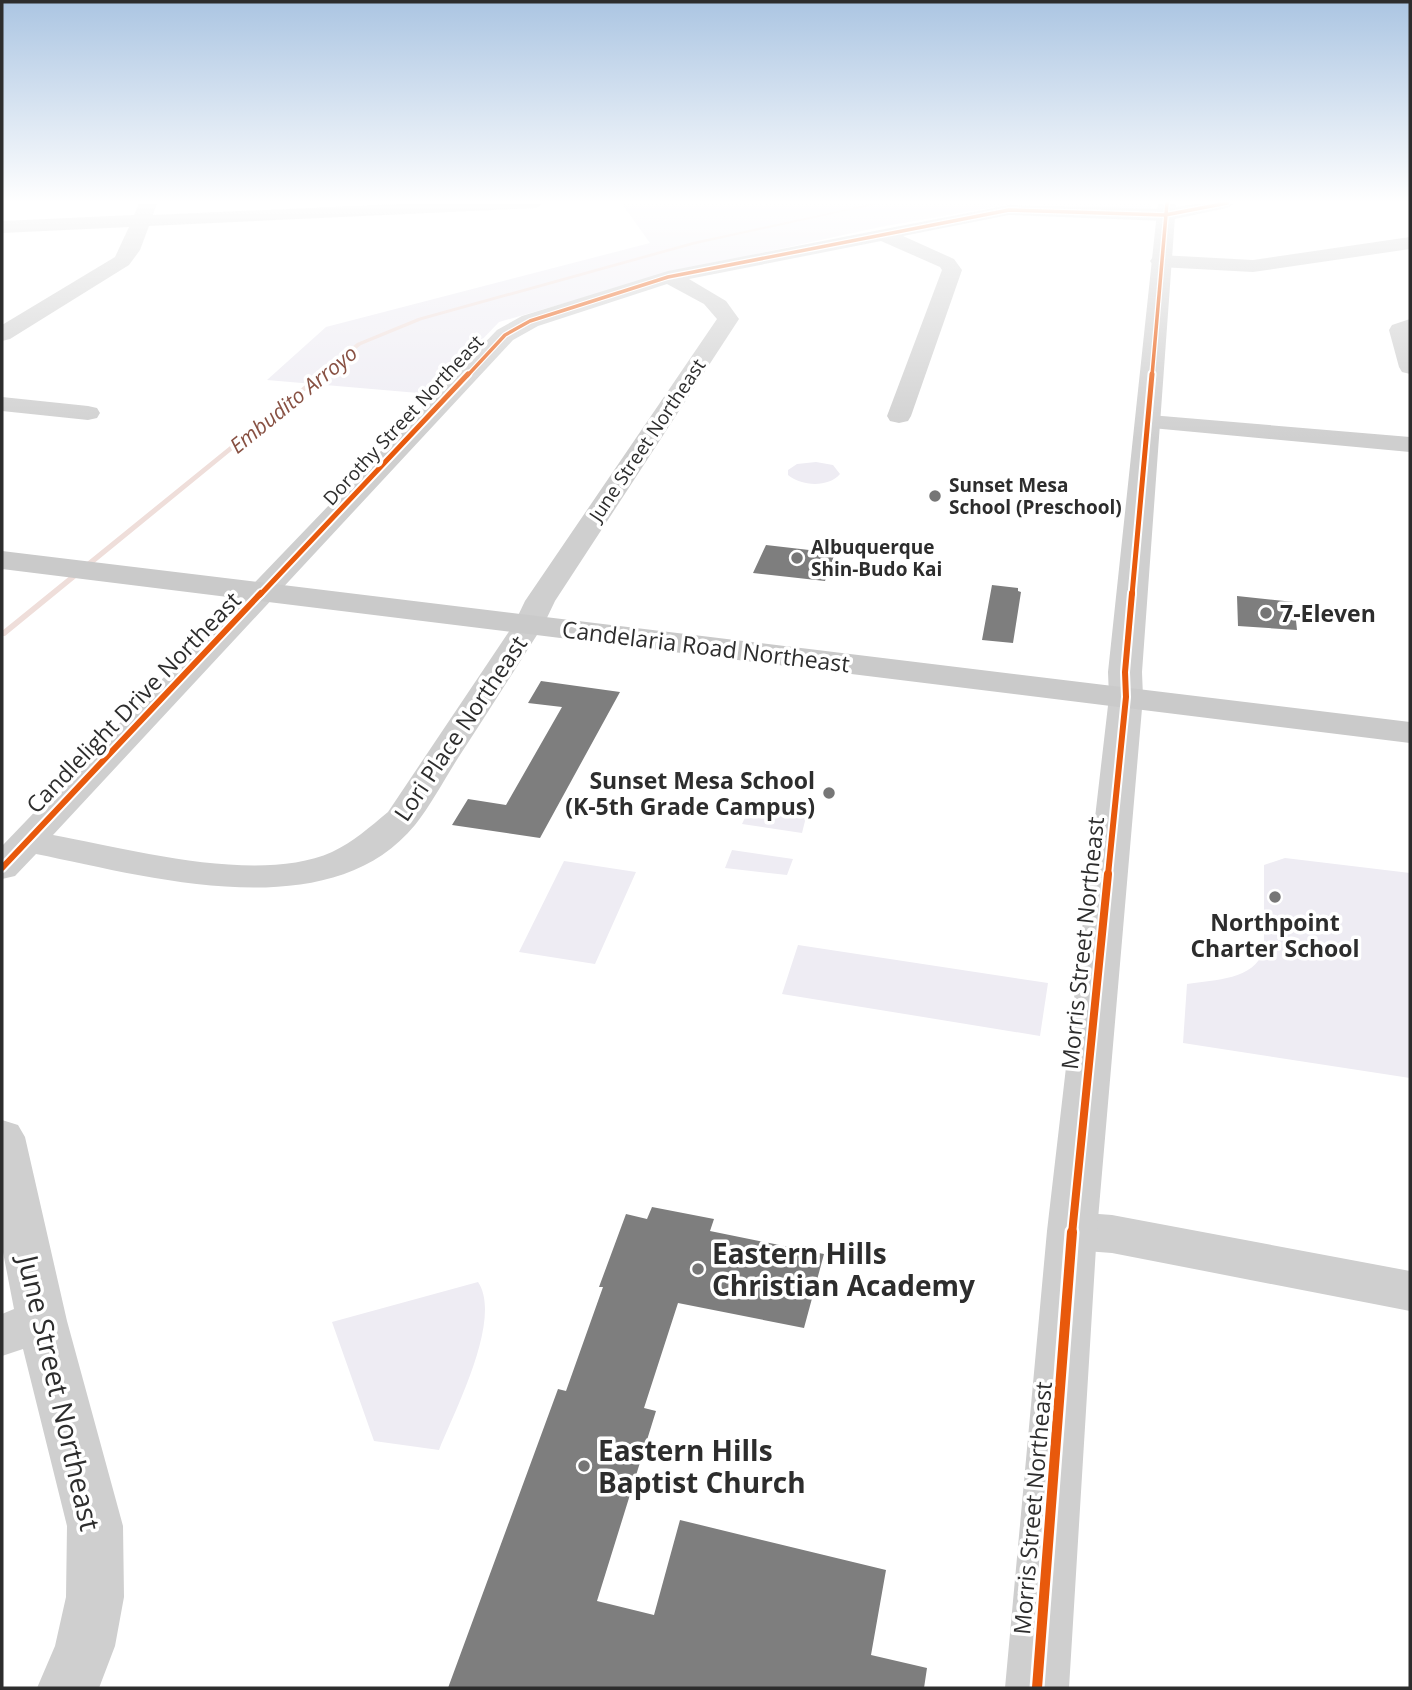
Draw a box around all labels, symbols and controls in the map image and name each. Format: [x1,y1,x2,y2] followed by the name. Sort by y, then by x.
[317,329,489,511] street label: Dorothy Street Northeast
[223,339,363,459] water label: Embudito Arroyo
[582,353,711,528] street label: June Street Northeast
[949,472,1122,520] place label: Sunset Mesa School (Preschool)
[927,488,943,504] marker: Sunset Mesa School (Preschool)
[811,534,942,582] place label: Albuquerque Shin-Budo Kai
[789,550,805,566] marker: Albuquerque Shin-Budo Kai
[18,584,248,820] street label: Candlelight Drive Northeast
[1280,597,1376,629] place label: 7-Eleven
[1258,605,1274,621] marker: 7-Eleven
[560,612,852,680] street label: Candelaria Road Northeast
[386,629,534,827] street label: Lori Place Northeast
[565,764,815,822] place label: Sunset Mesa School (K-5th Grade Campus)
[821,785,837,801] marker: Sunset Mesa School (K-5th Grade Campus)
[1053,815,1111,1071] street label: Morris Street Northeast
[1267,889,1283,905] marker: Northpoint Charter School
[1190,906,1360,964] place label: Northpoint Charter School
[712,1234,975,1304] place label: Eastern Hills Christian Academy
[9,1249,110,1534] street label: June Street Northeast
[690,1261,706,1277] marker: Eastern Hills Christian Academy
[1005,1380,1059,1636] street label: Morris Street Northeast
[598,1431,806,1501] place label: Eastern Hills Baptist Church
[576,1458,592,1474] marker: Eastern Hills Baptist Church

